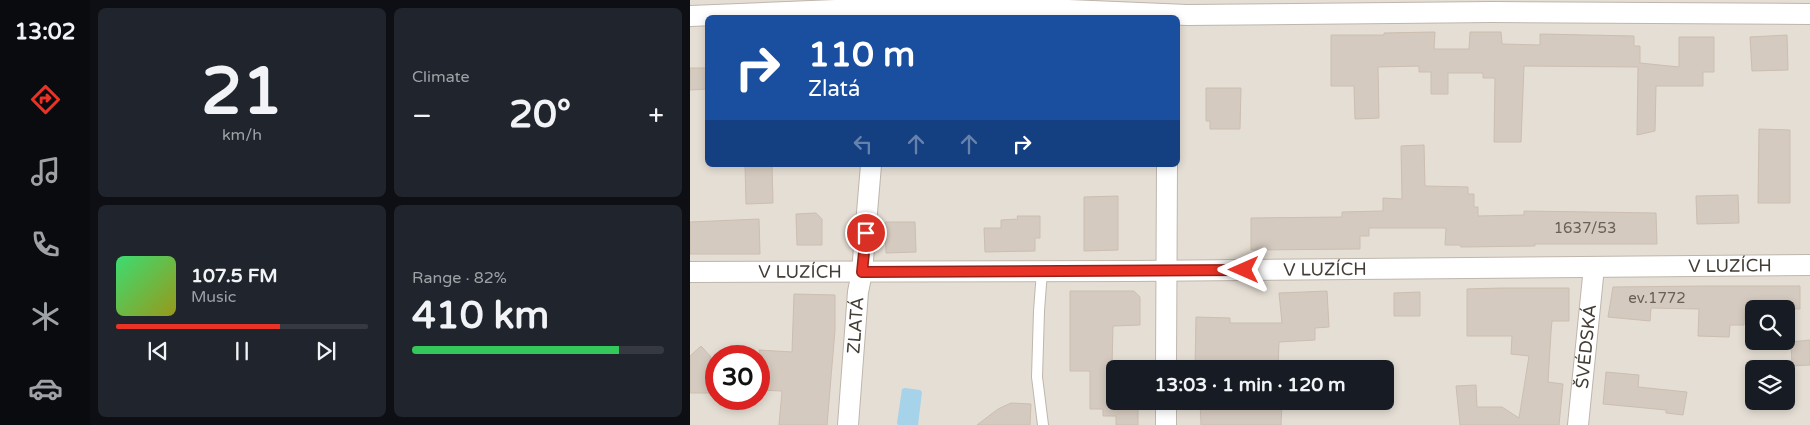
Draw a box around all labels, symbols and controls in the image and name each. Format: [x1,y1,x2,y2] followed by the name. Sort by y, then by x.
[15,19,75,45] text: 13:02
[808,34,915,76] text: 110 m
[725,35,790,100] icon: right
[201,53,283,132] text: 21
[412,67,470,87] text: Climate
[808,76,860,102] text: Zlatá
[28,82,63,117] icon: directions
[509,92,571,138] text: 20°
[412,99,432,133] text: −
[648,99,664,133] text: +
[222,125,262,145] text: km/h
[849,130,877,158] icon: left
[902,130,930,158] icon: ahead
[955,130,983,158] icon: ahead
[1008,130,1036,158] icon: right
[28,154,63,189] icon: music
[845,212,887,254] pin
[852,219,880,247] icon: arrive
[1554,219,1616,237] house number: 1637/53
[28,227,63,262] icon: phone
[1217,243,1269,295] position arrow
[1688,254,1772,277] street label: V LUZÍCH
[1283,258,1367,281] street label: V LUZÍCH
[758,261,842,283] street label: V LUZÍCH
[191,265,278,287] text: 107.5 FM
[412,268,507,288] text: Range · 82%
[191,287,236,307] text: Music
[1628,289,1686,307] house number: ev.1772
[412,293,549,339] text: 410 km
[842,296,869,355] street label: ZLATÁ
[28,299,63,334] icon: climate
[1745,300,1795,410] map controls
[1745,300,1795,350] button: search
[1571,303,1601,390] street label: ŠVÉDSKÁ
[144,337,172,365] icon: previous
[228,337,256,365] icon: pause
[312,337,340,365] icon: next
[705,345,770,410] speed limit sign: 30
[1745,360,1795,410] button: layers
[28,371,63,406] icon: car
[1154,374,1346,396] text: 13:03 · 1 min · 120 m

